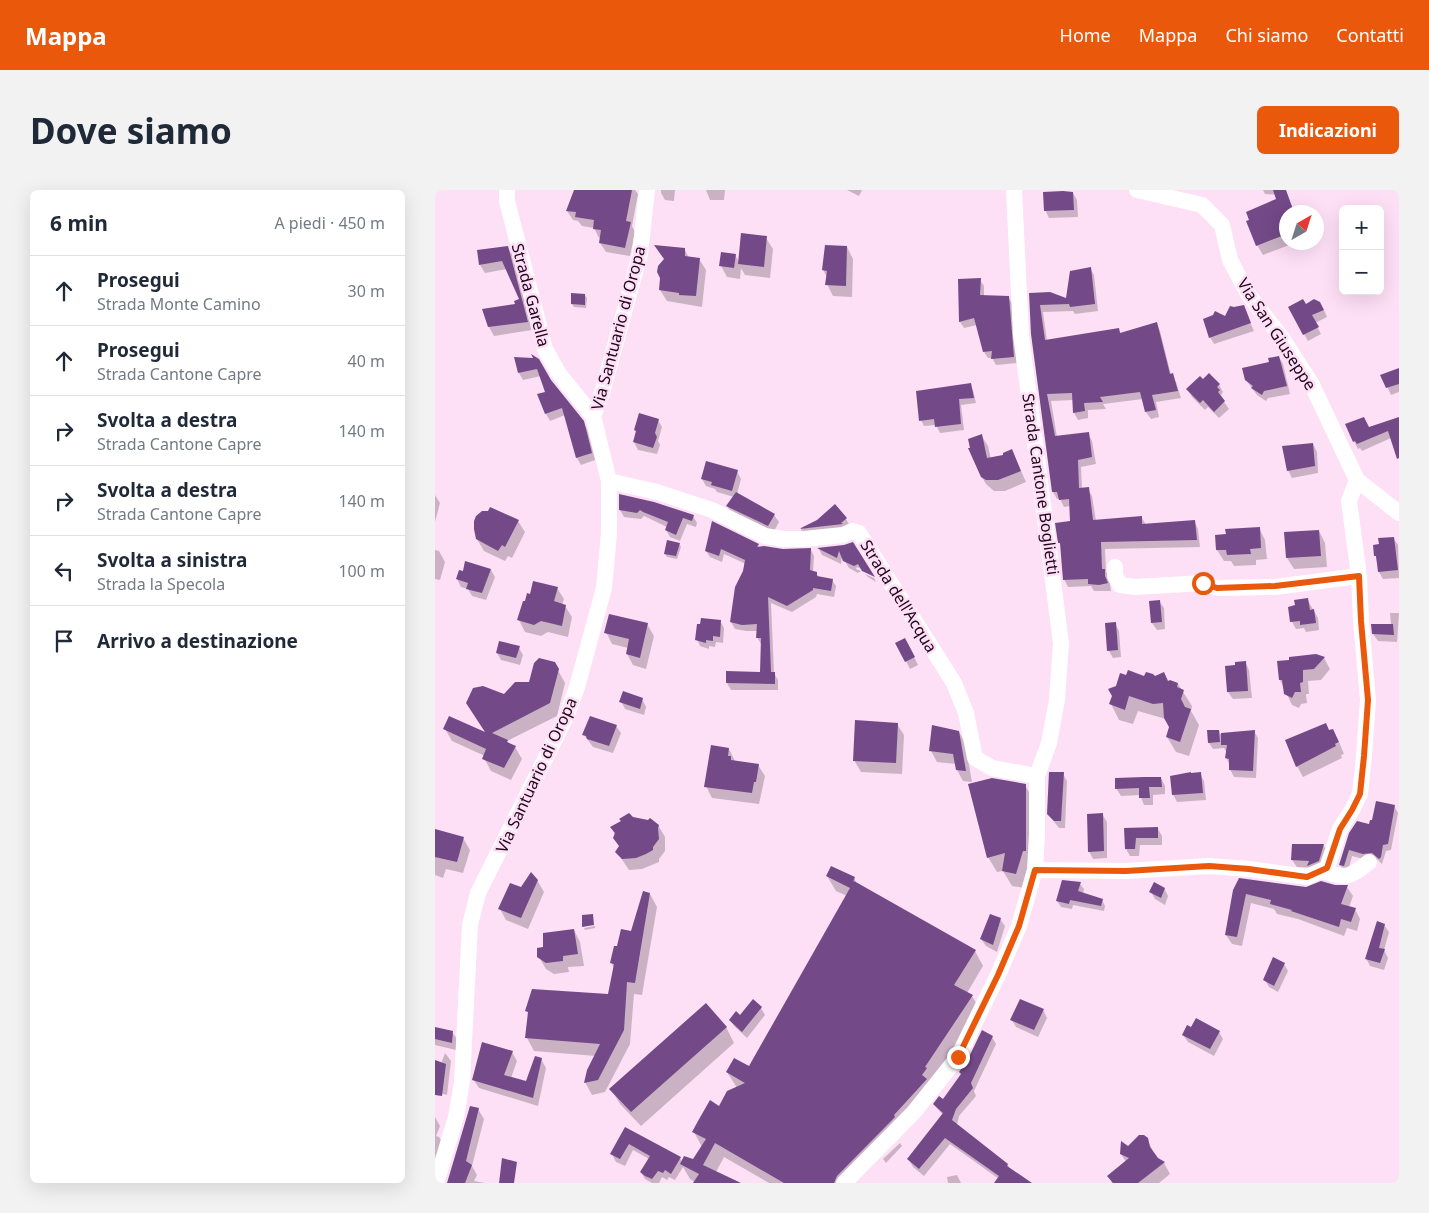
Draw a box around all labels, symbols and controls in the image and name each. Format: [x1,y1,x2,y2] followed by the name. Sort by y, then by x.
[25,19,107,52] text: Mappa
[1060,23,1111,47] text: Home
[1139,23,1197,47] text: Mappa
[1225,23,1308,47] text: Chi siamo
[1336,23,1404,47] text: Contatti
[1257,106,1399,154] button: Indicazioni
[30,107,232,154] text: Dove siamo
[1279,205,1324,250] north arrow
[1339,205,1384,295] map controls
[1339,205,1384,250] button: +
[50,209,108,237] text: 6 min
[274,212,385,234] text: A piedi · 450 m
[507,241,555,349] street label: Strada Garella
[585,243,651,413] street label: Via Santuario di Oropa
[1339,250,1384,295] button: −
[97,267,180,293] text: Prosegui
[1232,274,1322,394] street label: Via San Giuseppe
[50,277,78,305] icon: ahead
[348,280,385,302] text: 30 m
[97,293,261,315] text: Strada Monte Camino
[97,337,180,363] text: Prosegui
[50,347,78,375] icon: ahead
[348,350,385,372] text: 40 m
[97,363,262,385] text: Strada Cantone Capre
[1017,392,1065,576] street label: Strada Cantone Boglietti
[97,407,237,433] text: Svolta a destra
[50,417,78,445] icon: right
[338,420,385,442] text: 140 m
[97,433,262,455] text: Strada Cantone Capre
[97,477,237,503] text: Svolta a destra
[50,487,78,515] icon: right
[338,490,385,512] text: 140 m
[97,503,262,525] text: Strada Cantone Capre
[855,535,943,657] street label: Strada dell'Acqua
[97,547,247,573] text: Svolta a sinistra
[50,557,78,585] icon: left
[338,560,385,582] text: 100 m
[1192,572,1215,595] route start
[97,573,225,595] text: Strada la Specola
[50,627,78,655] icon: arrive
[97,628,298,654] text: Arrivo a destinazione
[490,694,582,856] street label: Via Santuario di Oropa
[947,1046,970,1069] route end

